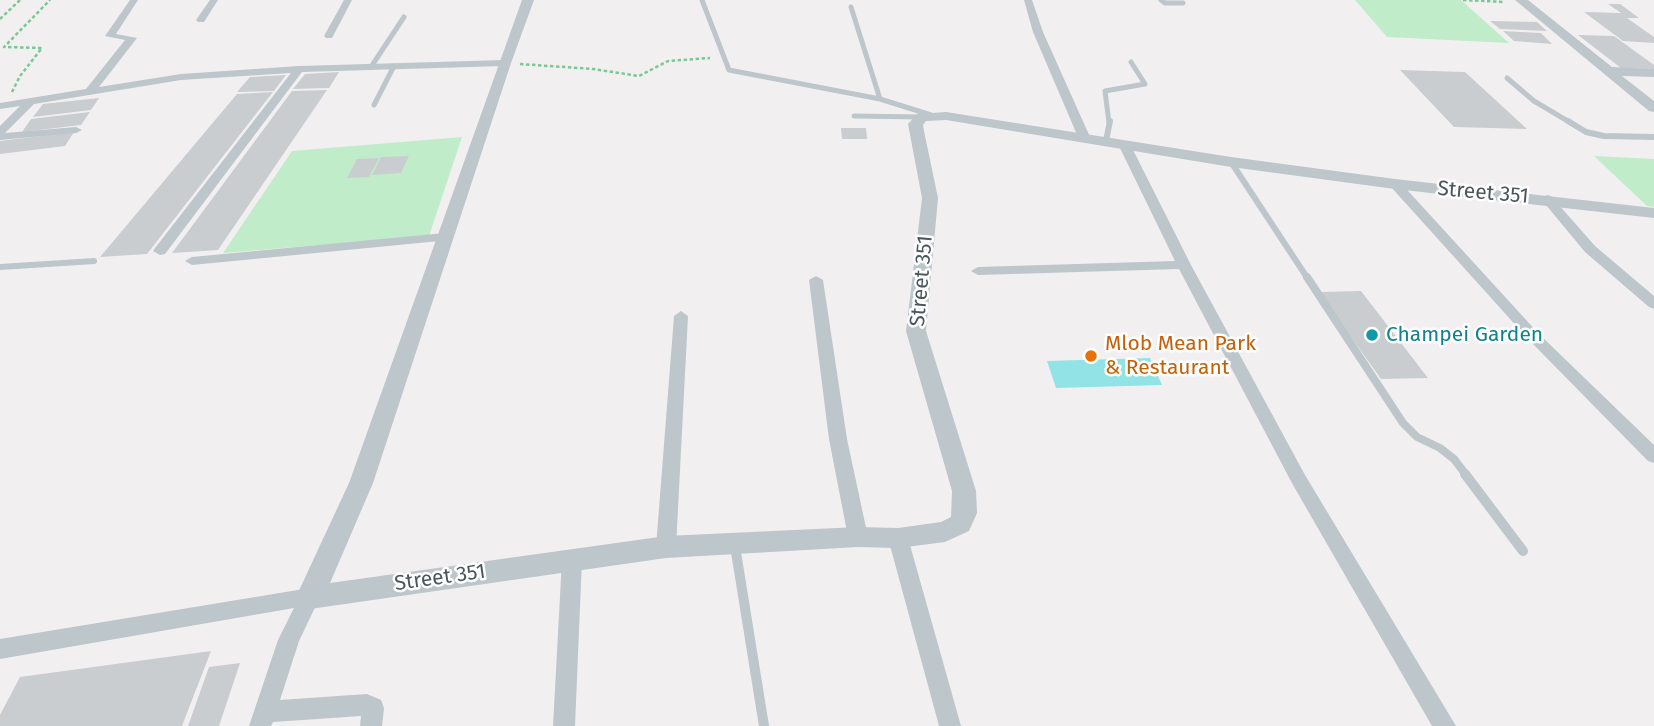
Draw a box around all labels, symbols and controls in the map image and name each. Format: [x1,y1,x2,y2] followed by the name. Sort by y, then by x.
[1436,176,1530,210] street label: Street 351
[905,234,939,328] street label: Street 351
[1386,322,1543,348] place label: Champei Garden
[1364,327,1380,343] marker: Champei Garden
[1105,331,1256,381] place label: Mlob Mean Park & Restaurant
[1083,348,1099,364] marker: Mlob Mean Park & Restaurant
[393,559,487,597] street label: Street 351

